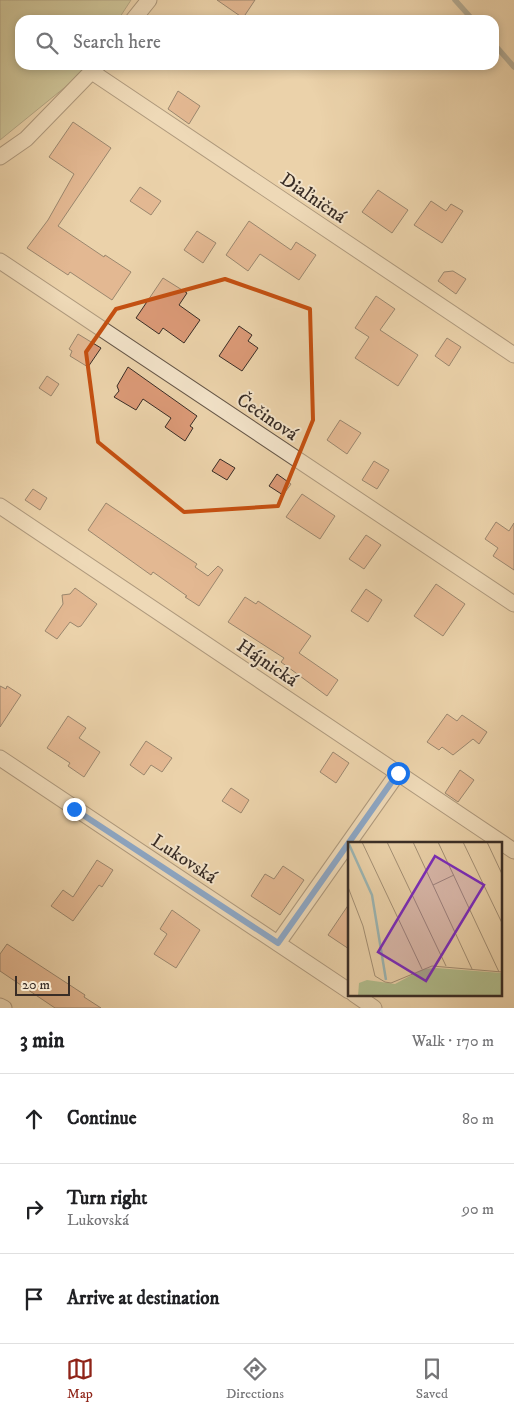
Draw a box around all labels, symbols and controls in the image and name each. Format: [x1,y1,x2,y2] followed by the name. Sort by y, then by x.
[15,15,499,70] search box
[33,29,61,57] icon: search
[73,31,161,54] text: Search here
[276,168,350,229] street label: Diaľničná
[232,387,303,446] street label: Čečinová
[232,634,302,692] street label: Hájnická
[387,762,410,785] route start
[63,798,86,821] route end
[147,830,221,889] street label: Lukovská
[348,842,502,996] inset map
[15,973,70,996] scale bar
[22,976,50,994] text: 20 m
[20,1028,65,1054] text: 3 min
[412,1031,494,1051] text: Walk · 170 m
[20,1105,48,1133] icon: ahead
[67,1107,137,1130] text: Continue
[462,1109,494,1129] text: 80 m
[67,1187,147,1210] text: Turn right
[20,1195,48,1223] icon: right
[462,1199,494,1219] text: 90 m
[67,1210,129,1230] text: Lukovská
[20,1285,48,1313] icon: arrive
[67,1287,219,1310] text: Arrive at destination
[66,1355,94,1403] tab: Map
[226,1355,284,1403] tab: Directions
[416,1355,448,1403] tab: Saved

